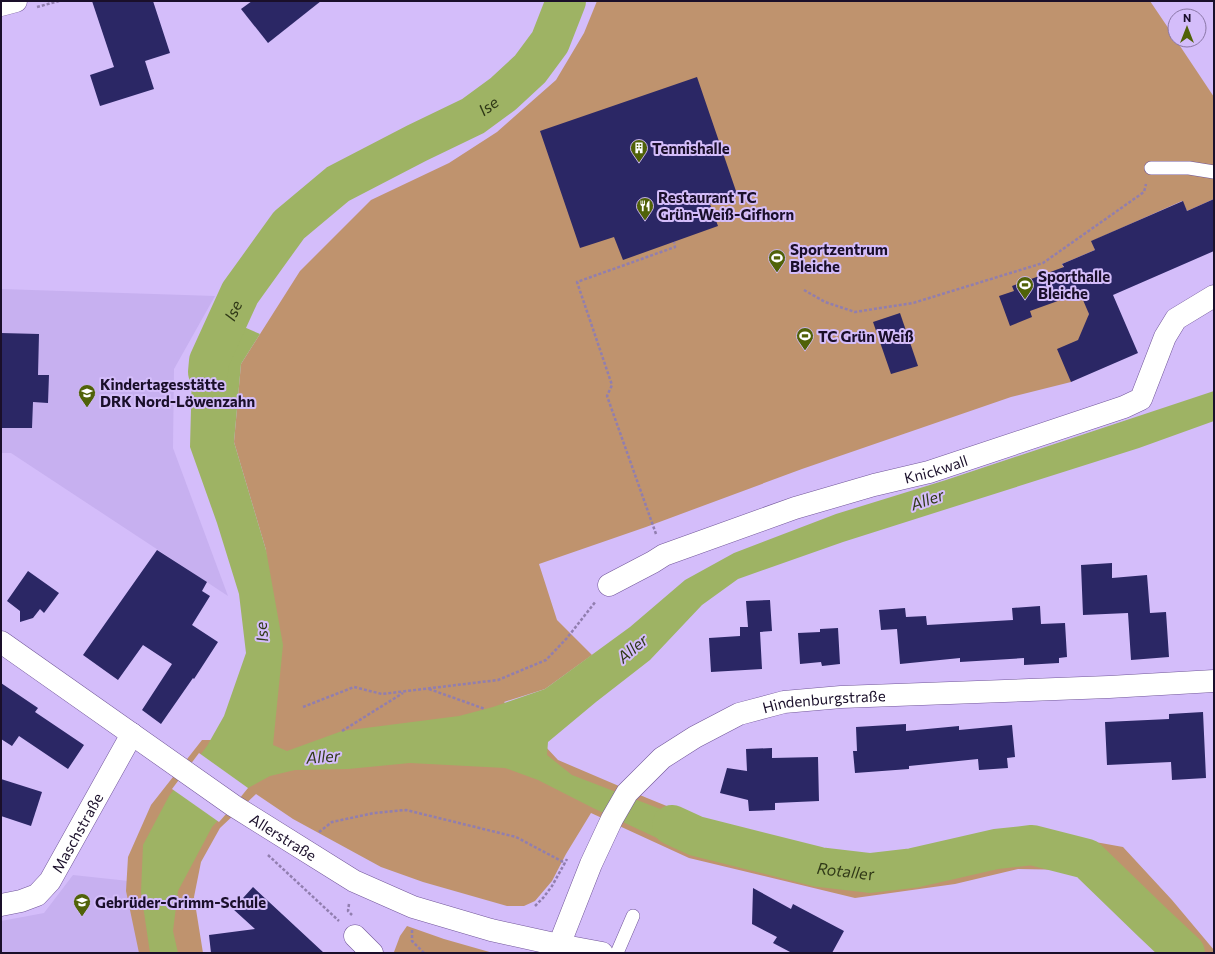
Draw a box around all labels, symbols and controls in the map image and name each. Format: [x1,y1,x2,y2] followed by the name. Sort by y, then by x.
[1167,8,1207,48] north arrow
[1183,11,1191,24] text: N
[474,91,502,119] water label: Ise
[629,138,649,163] building icon: Tennishalle
[652,139,730,157] place label: Tennishalle
[658,188,794,223] place label: Restaurant TC Grün-Weiß-Gifhorn
[635,196,655,221] restaurant icon: Restaurant TC Grün-Weiß-Gifhorn
[790,240,888,275] place label: Sportzentrum Bleiche
[767,248,787,273] sports icon: Sportzentrum Bleiche
[1038,267,1110,302] place label: Sporthalle Bleiche
[1015,275,1035,300] sports icon: Sporthalle Bleiche
[219,296,245,323] water label: Ise
[795,326,815,351] sports icon: TC Grün Weiß
[818,327,914,345] place label: TC Grün Weiß
[100,375,255,410] place label: Kindertagesstätte DRK Nord-Löwenzahn
[77,383,97,408] school or university icon: Kindertagesstätte DRK Nord-Löwenzahn
[902,451,970,487] street label: Knickwall
[907,484,947,514] water label: Aller
[251,621,271,643] water label: Ise
[612,629,652,667] water label: Aller
[760,686,886,716] street label: Hindenburgstraße
[304,745,341,767] water label: Aller
[48,789,106,876] street label: Maschstraße
[247,809,320,864] street label: Allerstraße
[816,857,876,883] water label: Rotaller
[72,892,92,917] school or university icon: Gebrüder-Grimm-Schule
[95,893,266,911] place label: Gebrüder-Grimm-Schule

